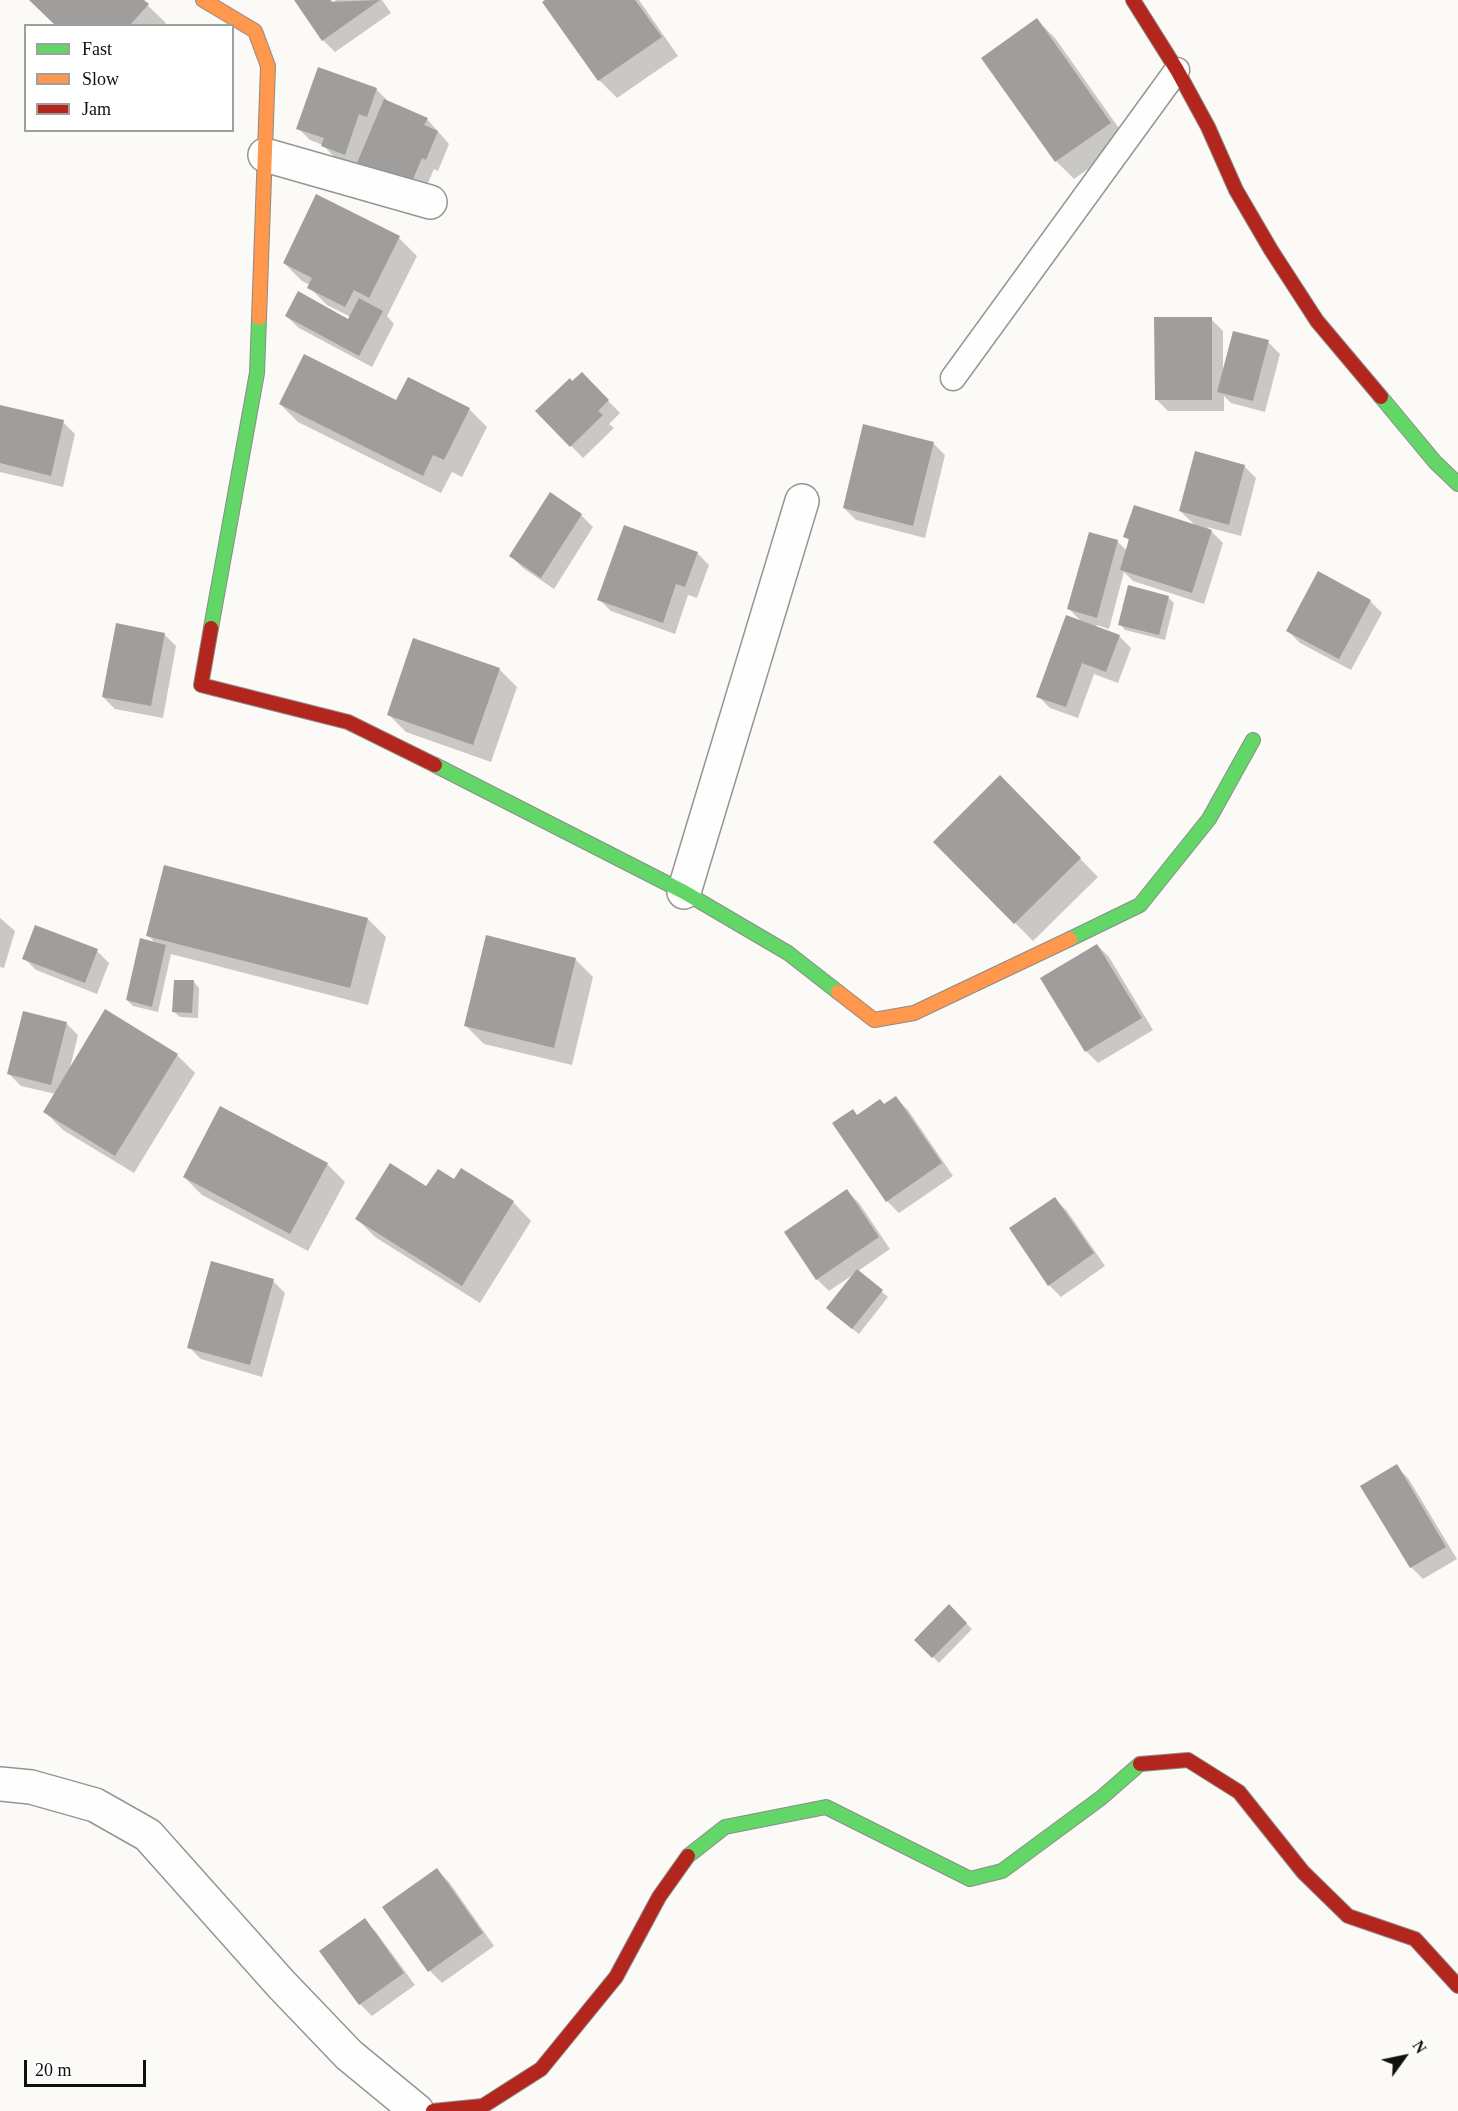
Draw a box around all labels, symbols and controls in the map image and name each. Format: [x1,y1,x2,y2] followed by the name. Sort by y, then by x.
[24,24,234,132] legend
[82,39,112,59] text: Fast
[82,69,119,89] text: Slow
[82,99,111,119] text: Jam
[1374,2027,1434,2087] north arrow
[1409,2037,1430,2056] text: N
[27,2048,148,2086] scale bar
[35,2060,72,2080] text: 20 m

